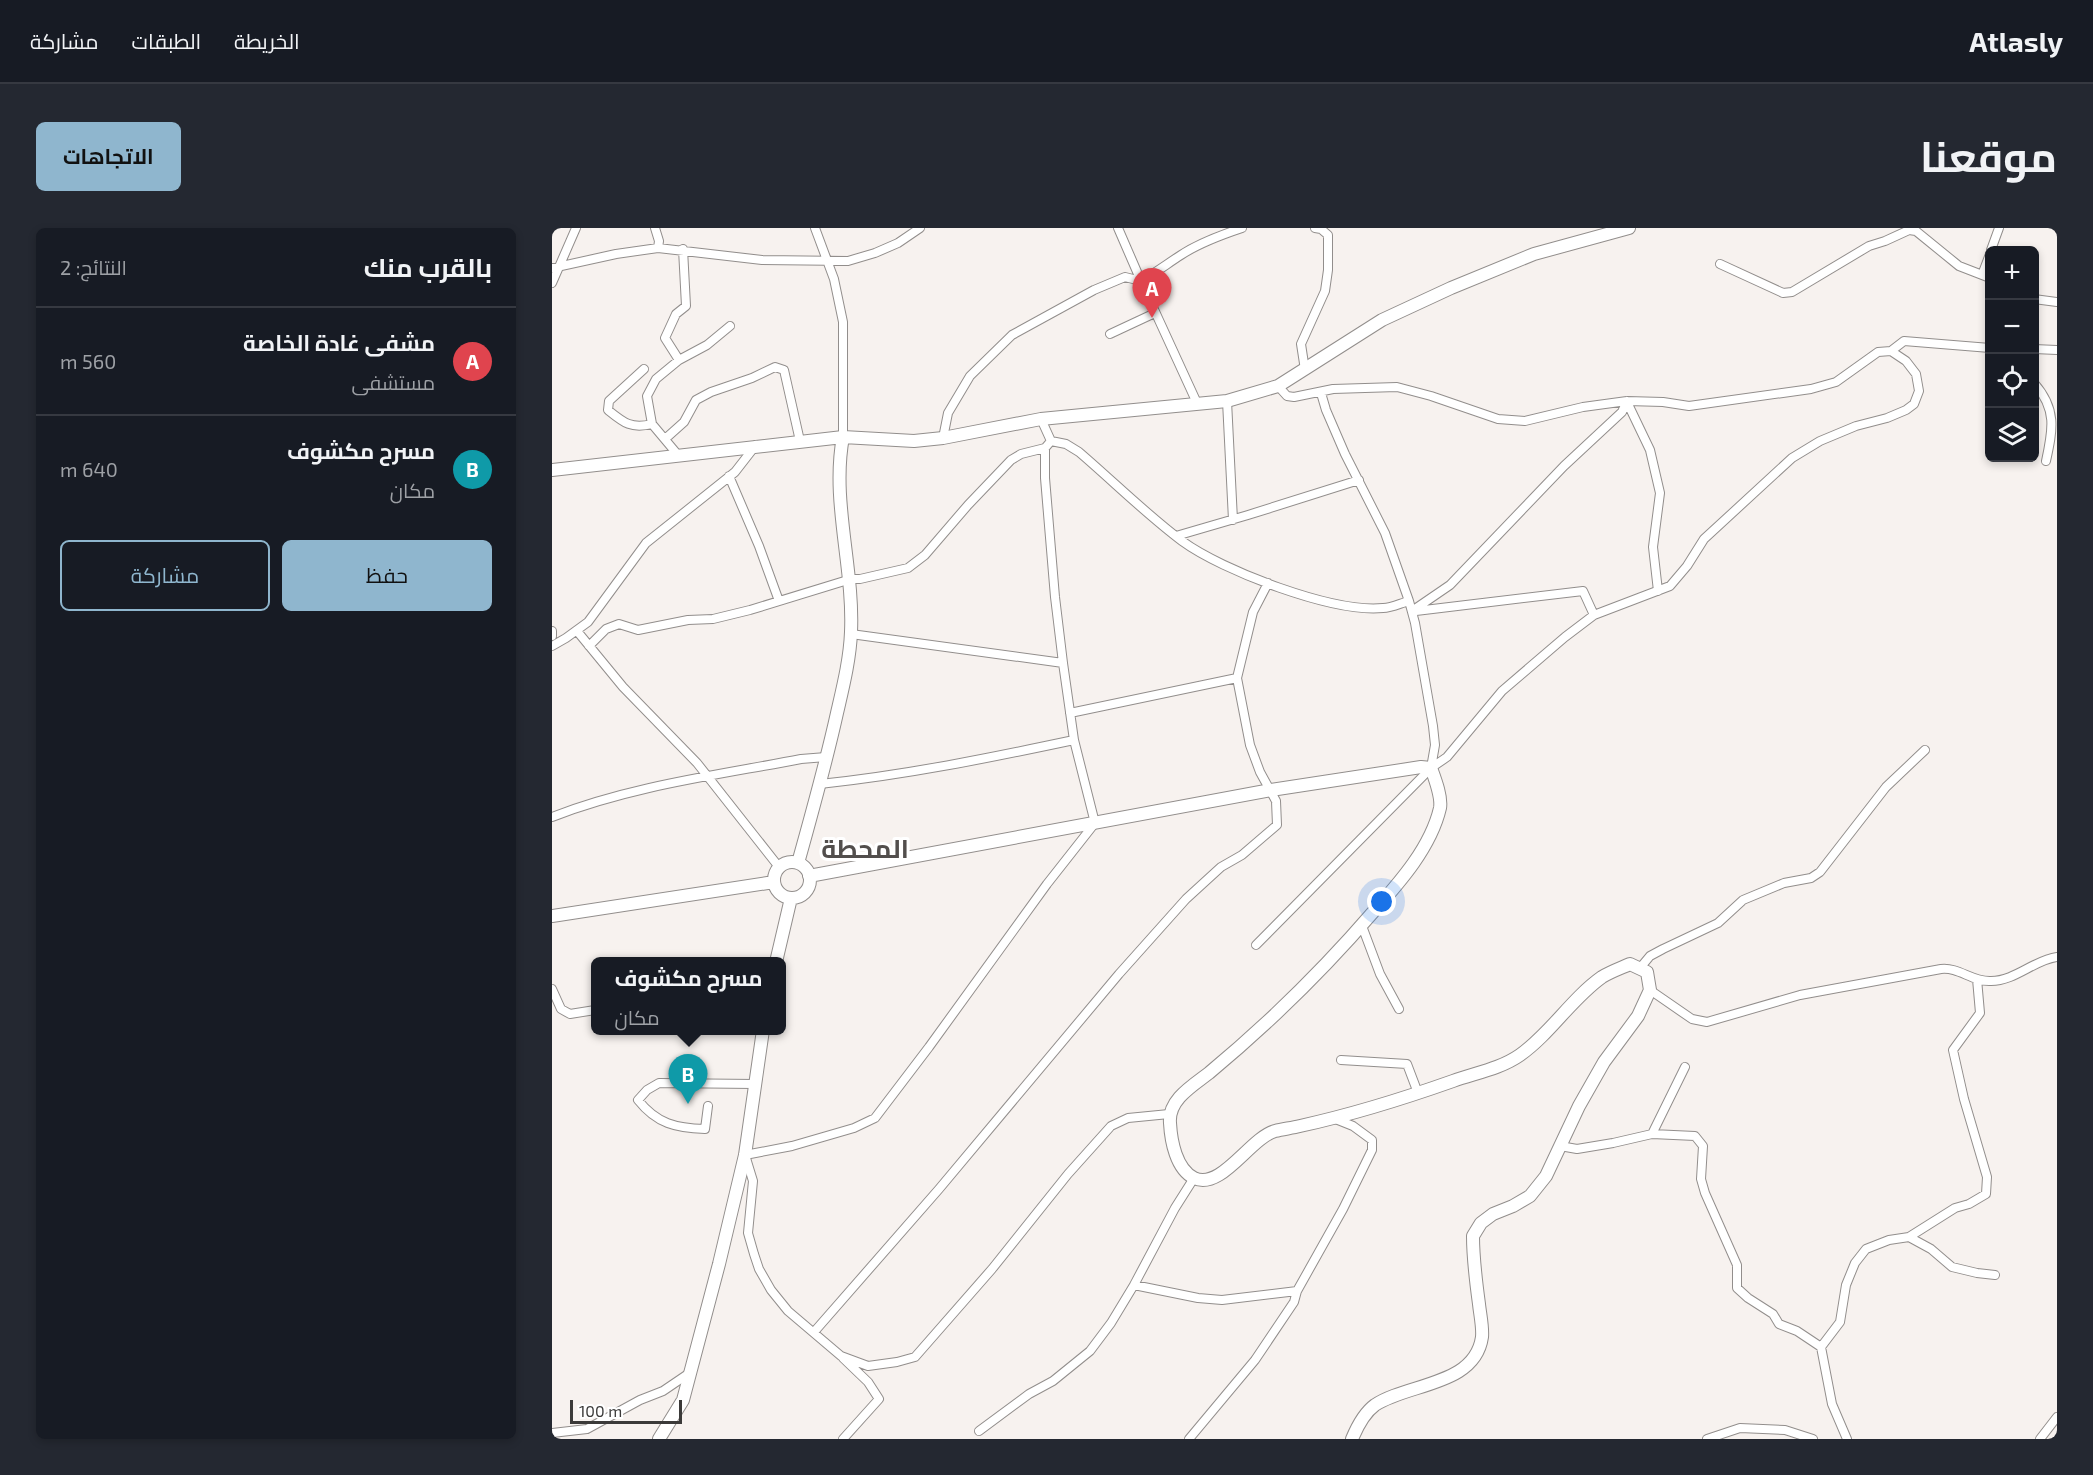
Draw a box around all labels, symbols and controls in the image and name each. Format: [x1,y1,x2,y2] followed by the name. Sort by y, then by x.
[1969,24,2063,58] text: Atlasly
[30,28,99,53] text: مشاركة
[132,28,201,53] text: الطبقات
[234,28,300,53] text: الخريطة
[36,122,181,191] button: الاتجاهات
[1920,130,2057,180] text: موقعنا
[1985,246,2039,462] map controls
[1985,246,2039,300] button: +
[364,251,492,282] text: بالقرب منك
[60,255,127,279] text: النتائج: 2
[1132,268,1172,318] pin: A
[1985,300,2039,354] button: −
[243,329,435,355] text: مشفى غادة الخاصة
[60,349,116,373] text: 560 m
[466,349,479,373] text: A
[1985,354,2039,408] button: locate
[351,370,435,394] text: مستشفى
[1985,408,2039,462] button: layers
[287,437,435,463] text: مسرح مكشوف
[60,457,118,481] text: 640 m
[466,457,479,481] text: B
[390,478,435,502] text: مكان
[60,540,270,611] button: مشاركة
[282,540,492,611] button: حفظ
[821,832,909,863] district label: المحطة
[1367,887,1396,916] your location
[591,957,786,1035] popup
[614,964,763,990] text: مسرح مكشوف
[614,1005,660,1029] text: مكان
[668,1054,708,1104] pin: B
[570,1397,682,1424] scale bar
[579,1401,622,1420] text: 100 m

